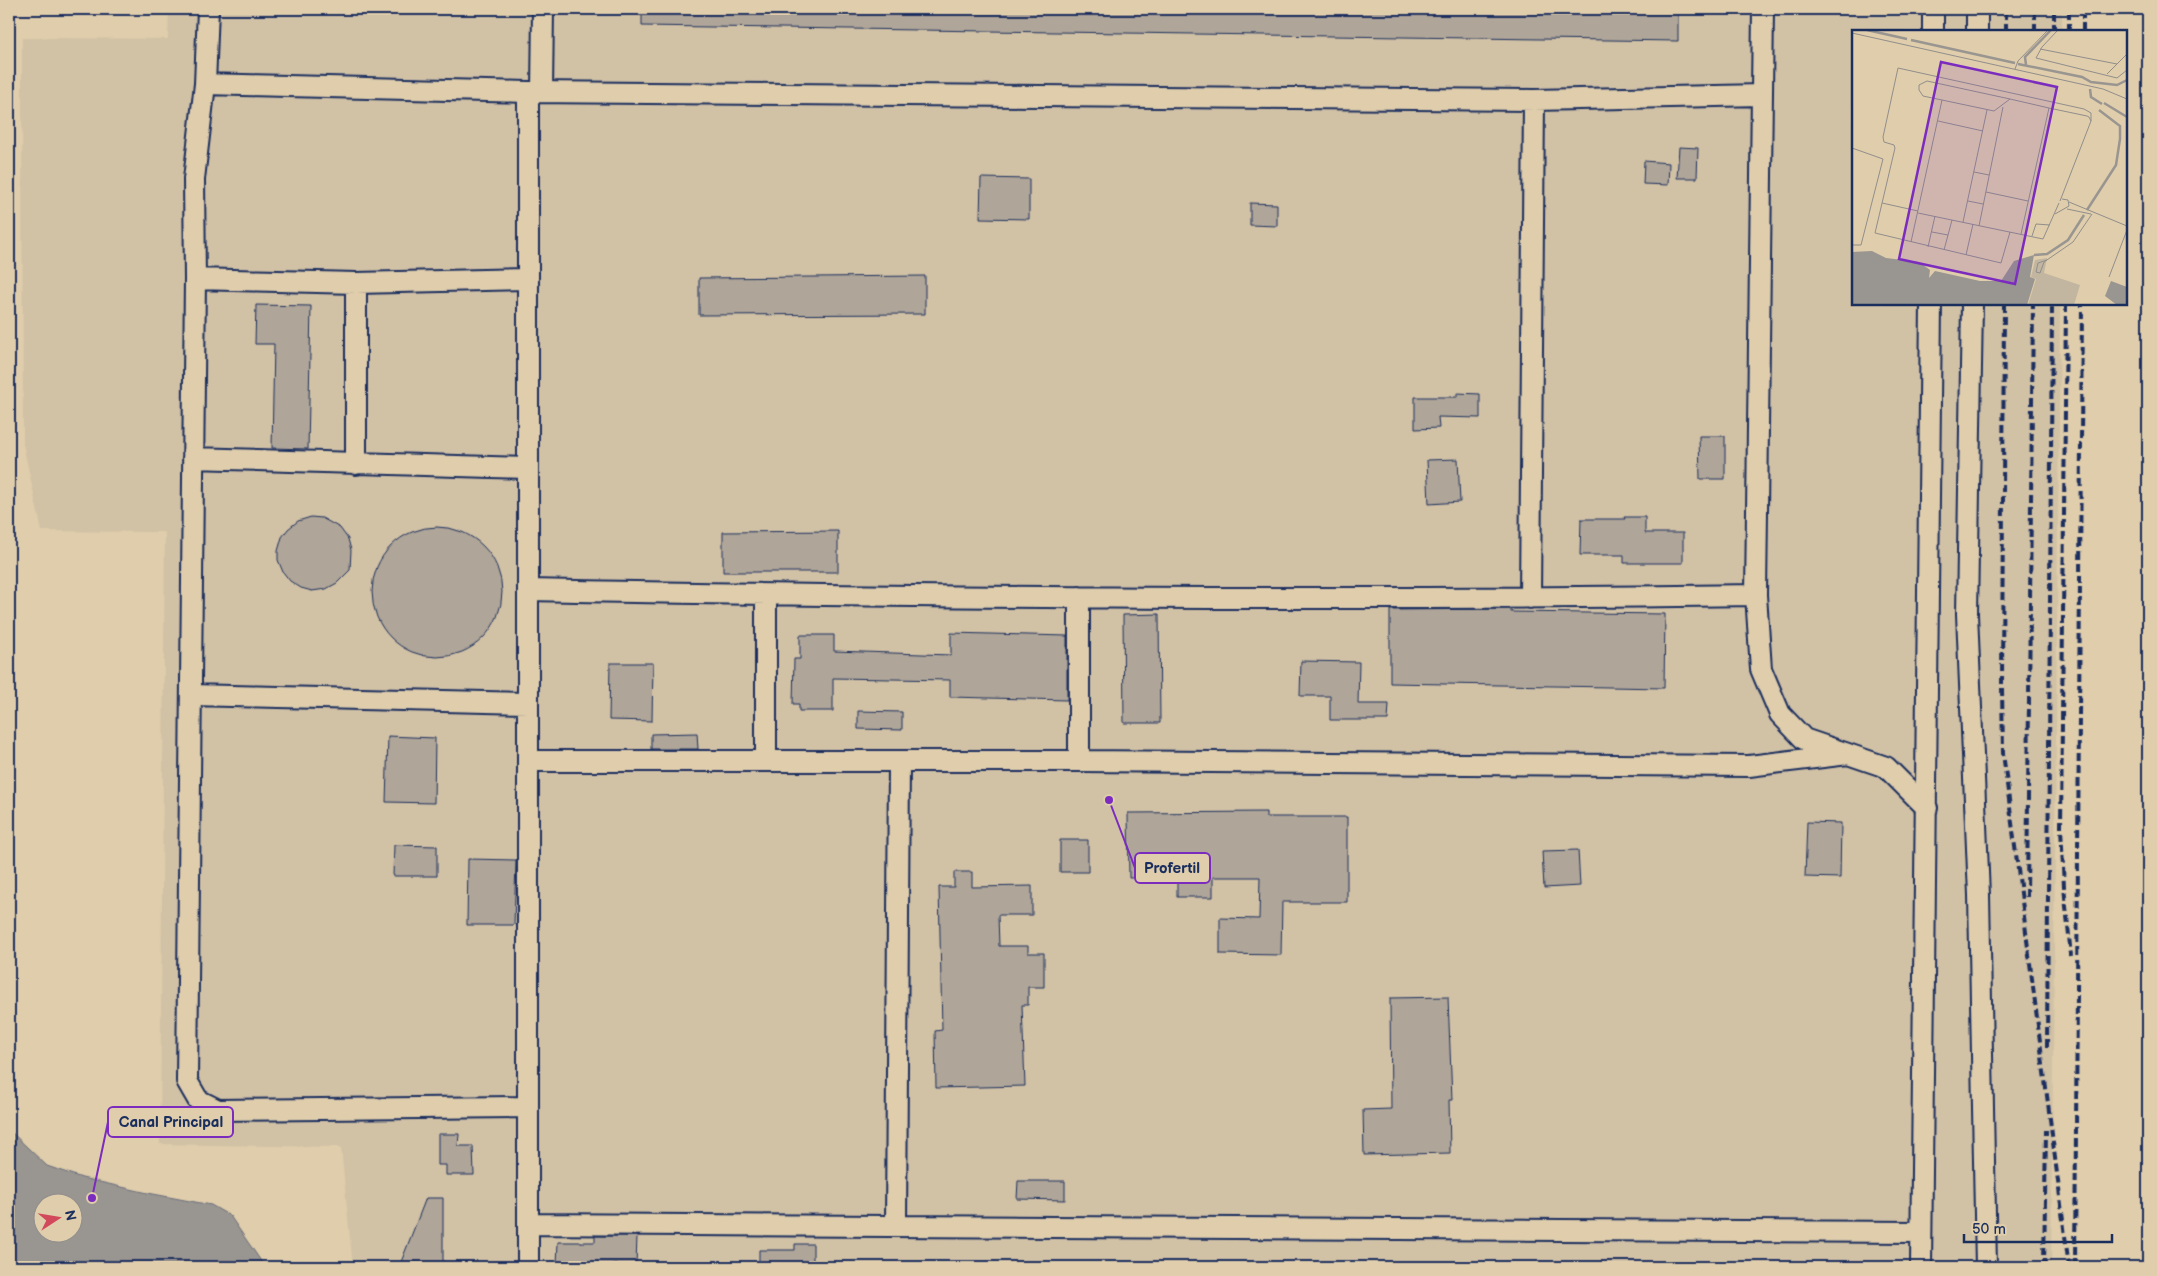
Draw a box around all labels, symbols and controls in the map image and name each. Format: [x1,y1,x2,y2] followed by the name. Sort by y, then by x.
[1852,30,2127,305] inset map
[1135,853,1210,883] callout: Profertil
[1144,859,1200,878] text: Profertil
[108,1107,233,1137] callout: Canal Principal
[119,1113,223,1132] text: Canal Principal
[32,1194,82,1244] north arrow
[61,1208,80,1222] text: N
[1964,1211,2112,1243] scale bar
[1972,1220,2006,1239] text: 50 m

